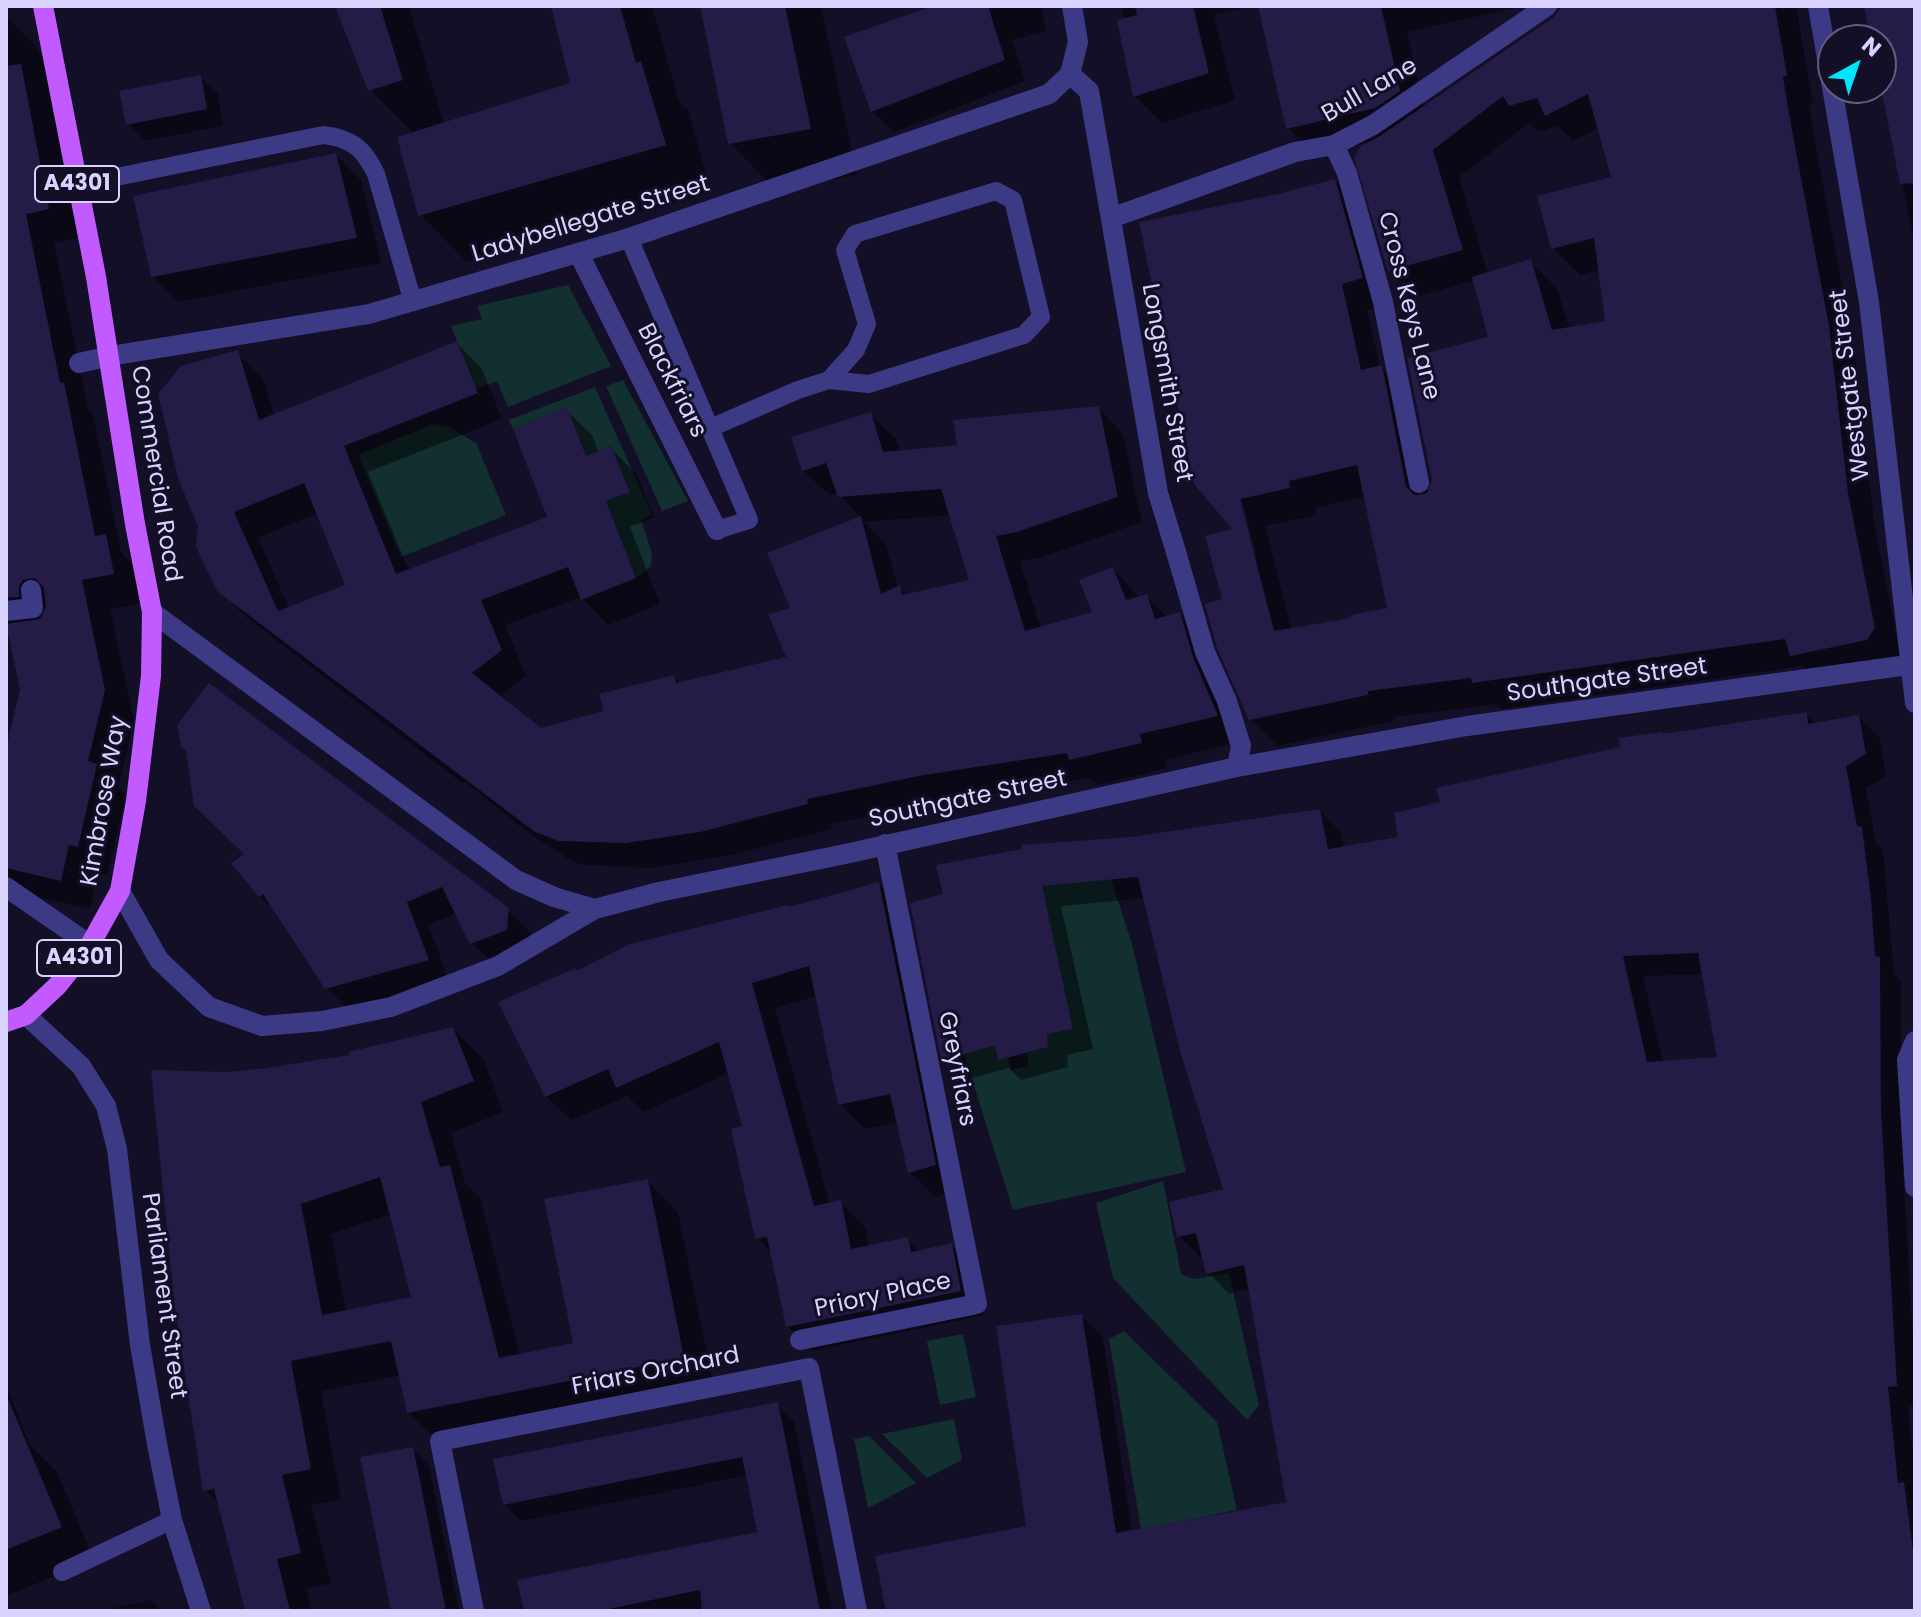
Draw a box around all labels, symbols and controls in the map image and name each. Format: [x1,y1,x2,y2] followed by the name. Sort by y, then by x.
[1817,24,1897,104] north arrow
[1855,30,1888,64] text: N
[1317,52,1423,130] street label: Bull Lane
[35,166,119,202] road number: A4301
[469,170,713,270] street label: Ladybellegate Street
[1371,209,1445,403] street label: Cross Keys Lane
[1134,281,1198,485] street label: Longsmith Street
[1825,288,1877,482] street label: Westgate Street
[630,319,712,443] street label: Blackfriars
[124,364,186,584] street label: Commercial Road
[1505,653,1709,709] street label: Southgate Street
[76,714,134,888] street label: Kimbrose Way
[866,765,1070,835] street label: Southgate Street
[37,940,121,976] road number: A4301
[931,1009,981,1129] street label: Greyfriars
[134,1191,192,1401] street label: Parliament Street
[812,1268,954,1324] street label: Priory Place
[570,1342,742,1402] street label: Friars Orchard

